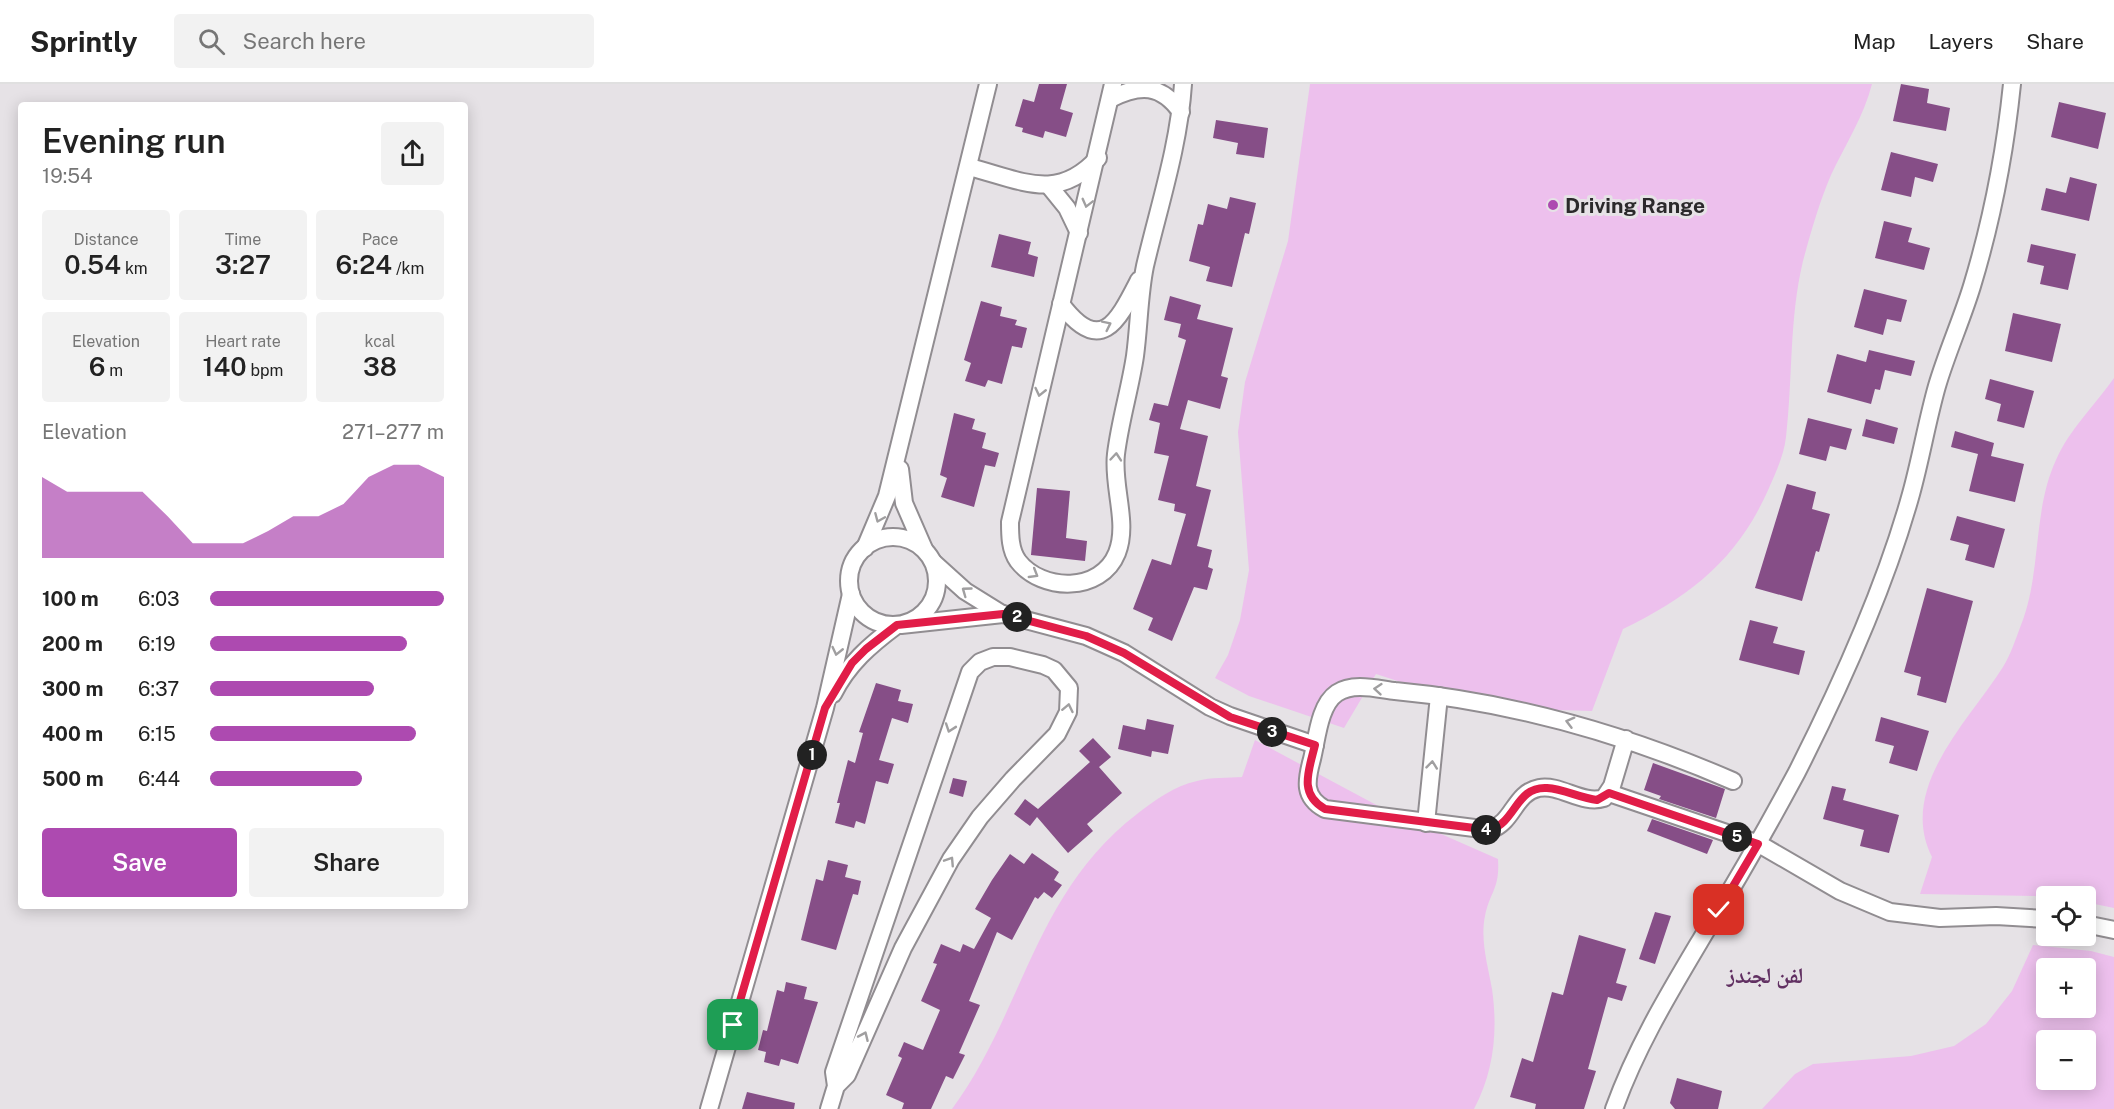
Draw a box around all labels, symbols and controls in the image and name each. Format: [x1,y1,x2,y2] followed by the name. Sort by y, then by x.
[174,14,594,68] search box
[30,25,138,58] text: Sprintly
[195,25,228,58] icon: search
[243,28,366,54] text: Search here
[1853,29,1896,54] text: Map
[1929,29,1993,54] text: Layers
[2026,29,2084,54] text: Share
[42,122,225,160] text: Evening run
[381,122,444,185] button: share
[42,164,93,188] text: 19:54
[1565,193,1705,218] place label: Driving Range
[1081,197,1094,207] one-way arrow
[1546,198,1560,212] marker: Driving Range
[74,230,138,249] text: Distance
[225,230,261,249] text: Time
[362,230,398,249] text: Pace
[64,249,121,280] text: 0.54
[215,249,271,280] text: 3:27
[336,249,392,280] text: 6:24
[121,259,148,278] text: km
[392,259,424,278] text: /km
[1101,321,1112,333] one-way arrow
[72,332,140,351] text: Elevation
[205,332,281,351] text: Heart rate
[365,332,395,351] text: kcal
[89,351,105,382] text: 6
[203,351,247,382] text: 140
[363,351,397,382] text: 38
[105,361,123,380] text: m
[247,361,283,380] text: bpm
[1034,387,1047,397] one-way arrow
[42,420,127,444] text: Elevation
[342,420,444,444] text: 271–277 m
[1109,452,1122,461] one-way arrow
[874,512,886,523] one-way arrow
[1028,566,1038,578] one-way arrow
[42,587,99,611] text: 100 m
[138,587,180,611] text: 6:03
[961,587,972,598] one-way arrow
[1002,602,1032,632] pin: 2
[1012,607,1022,626] text: 2
[42,632,103,656] text: 200 m
[138,632,176,656] text: 6:19
[831,646,844,656] one-way arrow
[42,677,103,701] text: 300 m
[138,677,179,701] text: 6:37
[1373,683,1382,696] one-way arrow
[1061,703,1074,713] one-way arrow
[1257,717,1287,747] pin: 3
[1565,717,1575,730] one-way arrow
[42,722,103,746] text: 400 m
[138,722,176,746] text: 6:15
[944,722,957,733] one-way arrow
[1267,722,1277,741] text: 3
[797,740,827,770] pin: 1
[809,745,815,764] text: 1
[1425,760,1438,769] one-way arrow
[42,767,104,791] text: 500 m
[138,767,180,791] text: 6:44
[1471,815,1501,845] pin: 4
[1481,820,1491,839] text: 4
[1722,822,1752,852] pin: 5
[1732,827,1742,846] text: 5
[42,828,237,897] button: Save
[249,828,444,897] button: Share
[943,857,954,868] one-way arrow
[1693,884,1744,935] pin
[2036,886,2096,1090] map controls
[2036,886,2096,946] button: locate
[1702,893,1735,926] icon: check
[2036,958,2096,1018] button: +
[1726,962,1803,989] district label: لفن لجندز
[707,999,758,1050] pin
[716,1008,749,1041] icon: arrive
[2036,1030,2096,1090] button: −
[857,1031,869,1042] one-way arrow

